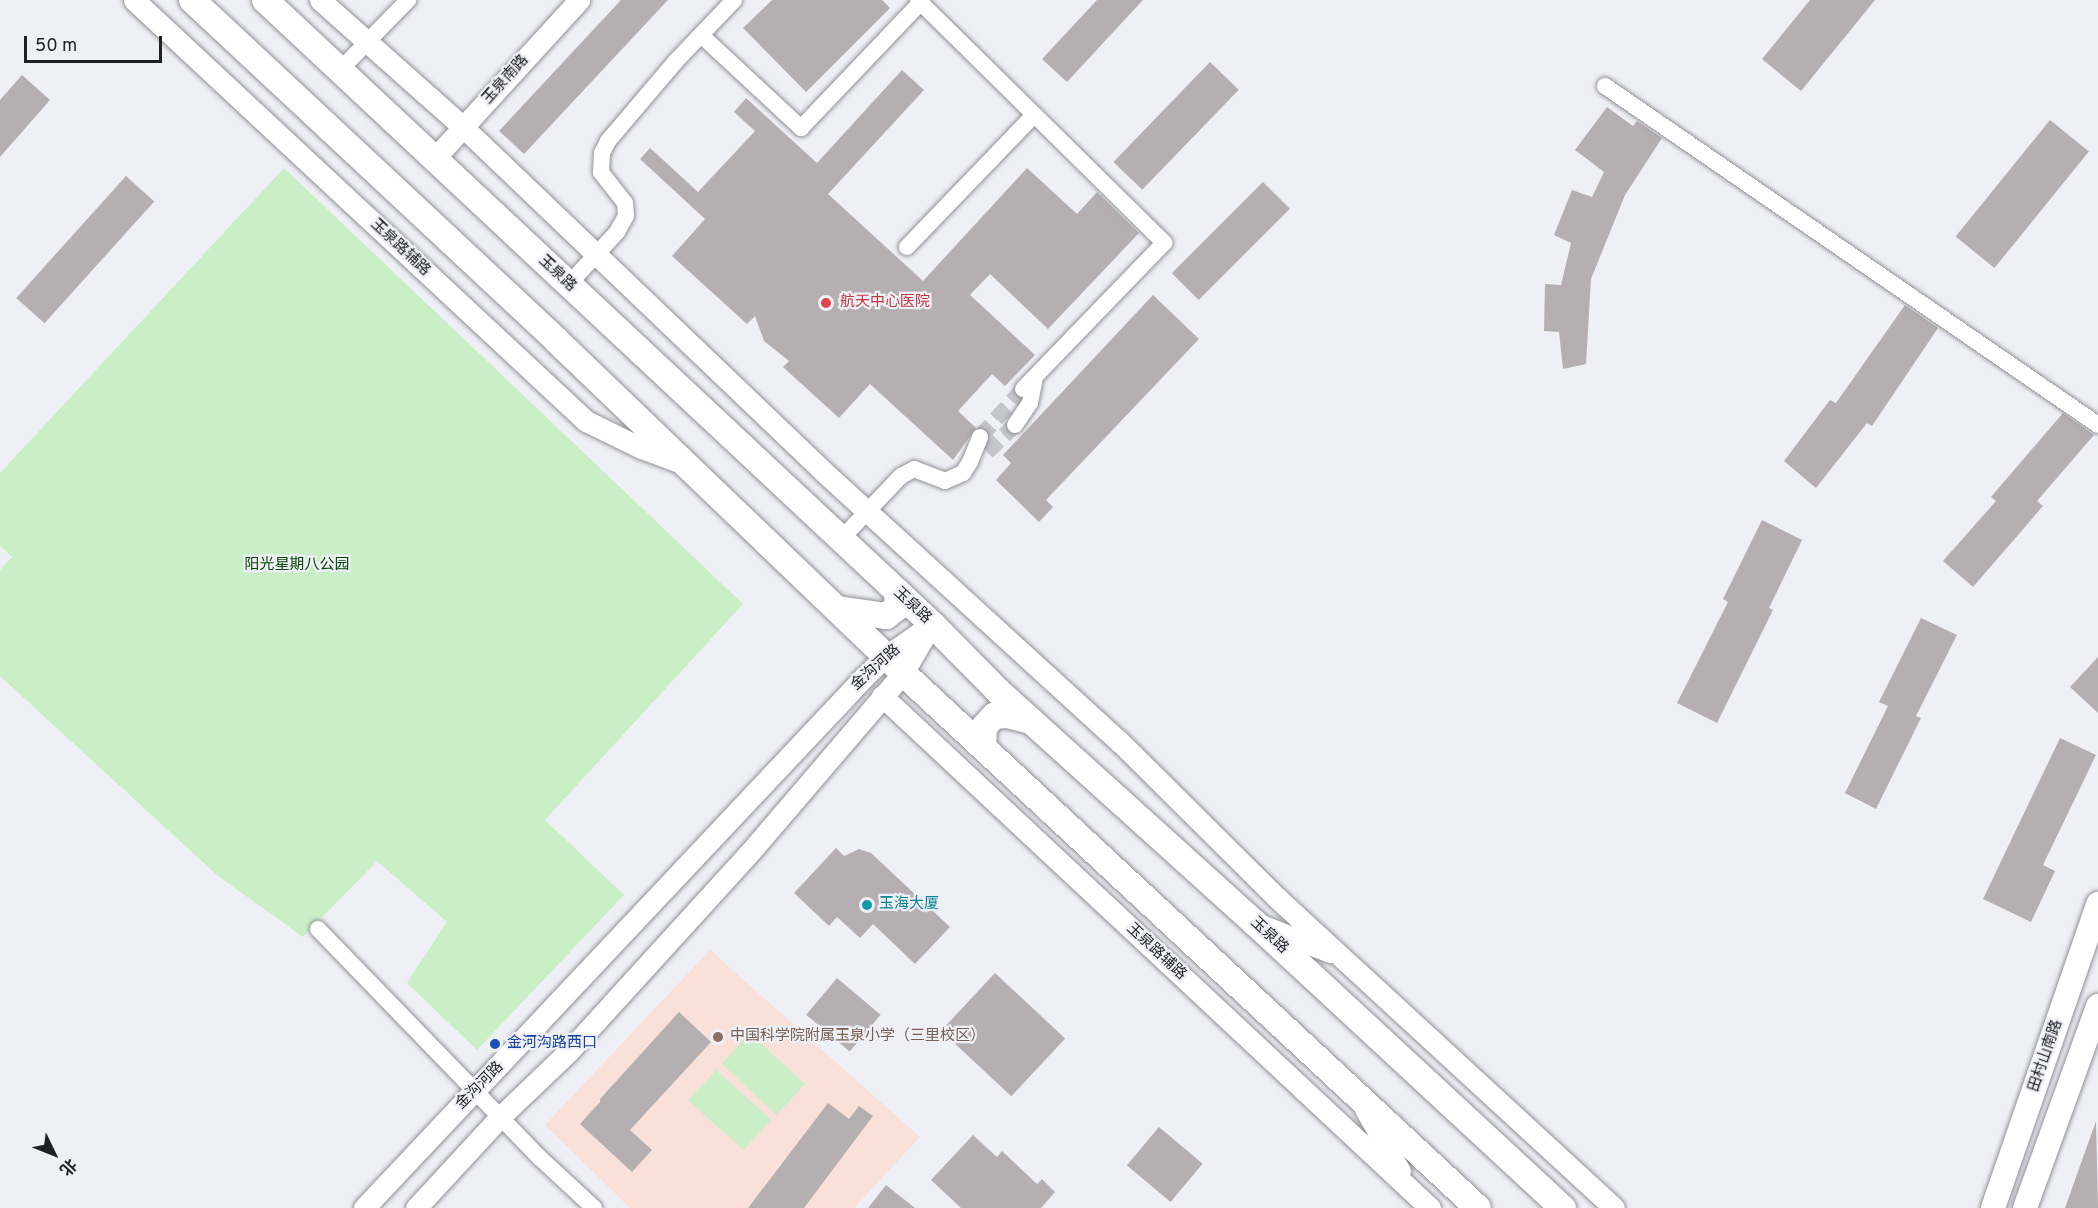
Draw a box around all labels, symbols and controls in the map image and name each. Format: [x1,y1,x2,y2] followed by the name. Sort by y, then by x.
[27,24,165,62] scale bar
[35,35,77,58] text: 50 m
[479,52,533,108] street label: 玉泉南路
[366,216,434,280] street label: 玉泉路辅路
[534,252,580,296] street label: 玉泉路
[817,294,835,312] marker: 航天中心医院
[840,294,930,312] place label: 航天中心医院
[245,557,349,575] park label: 阳光星期八公园
[889,584,935,628] street label: 玉泉路
[848,641,904,695] street label: 金沟河路
[879,896,939,914] place label: 玉海大厦
[860,898,874,912] marker: 玉海大厦
[1246,914,1292,958] street label: 玉泉路
[1122,920,1190,984] street label: 玉泉路辅路
[2025,1018,2067,1094] street label: 田村山南路
[730,1028,985,1046] place label: 中国科学院附属玉泉小学（三里校区）
[711,1030,725,1044] marker: 中国科学院附属玉泉小学（三里校区）
[507,1035,597,1053] place label: 金河沟路西口
[488,1037,502,1051] marker: 金河沟路西口
[452,1058,508,1114] street label: 金沟河路
[24,1124,84,1184] north arrow
[54,1154,80,1179] text: 北

